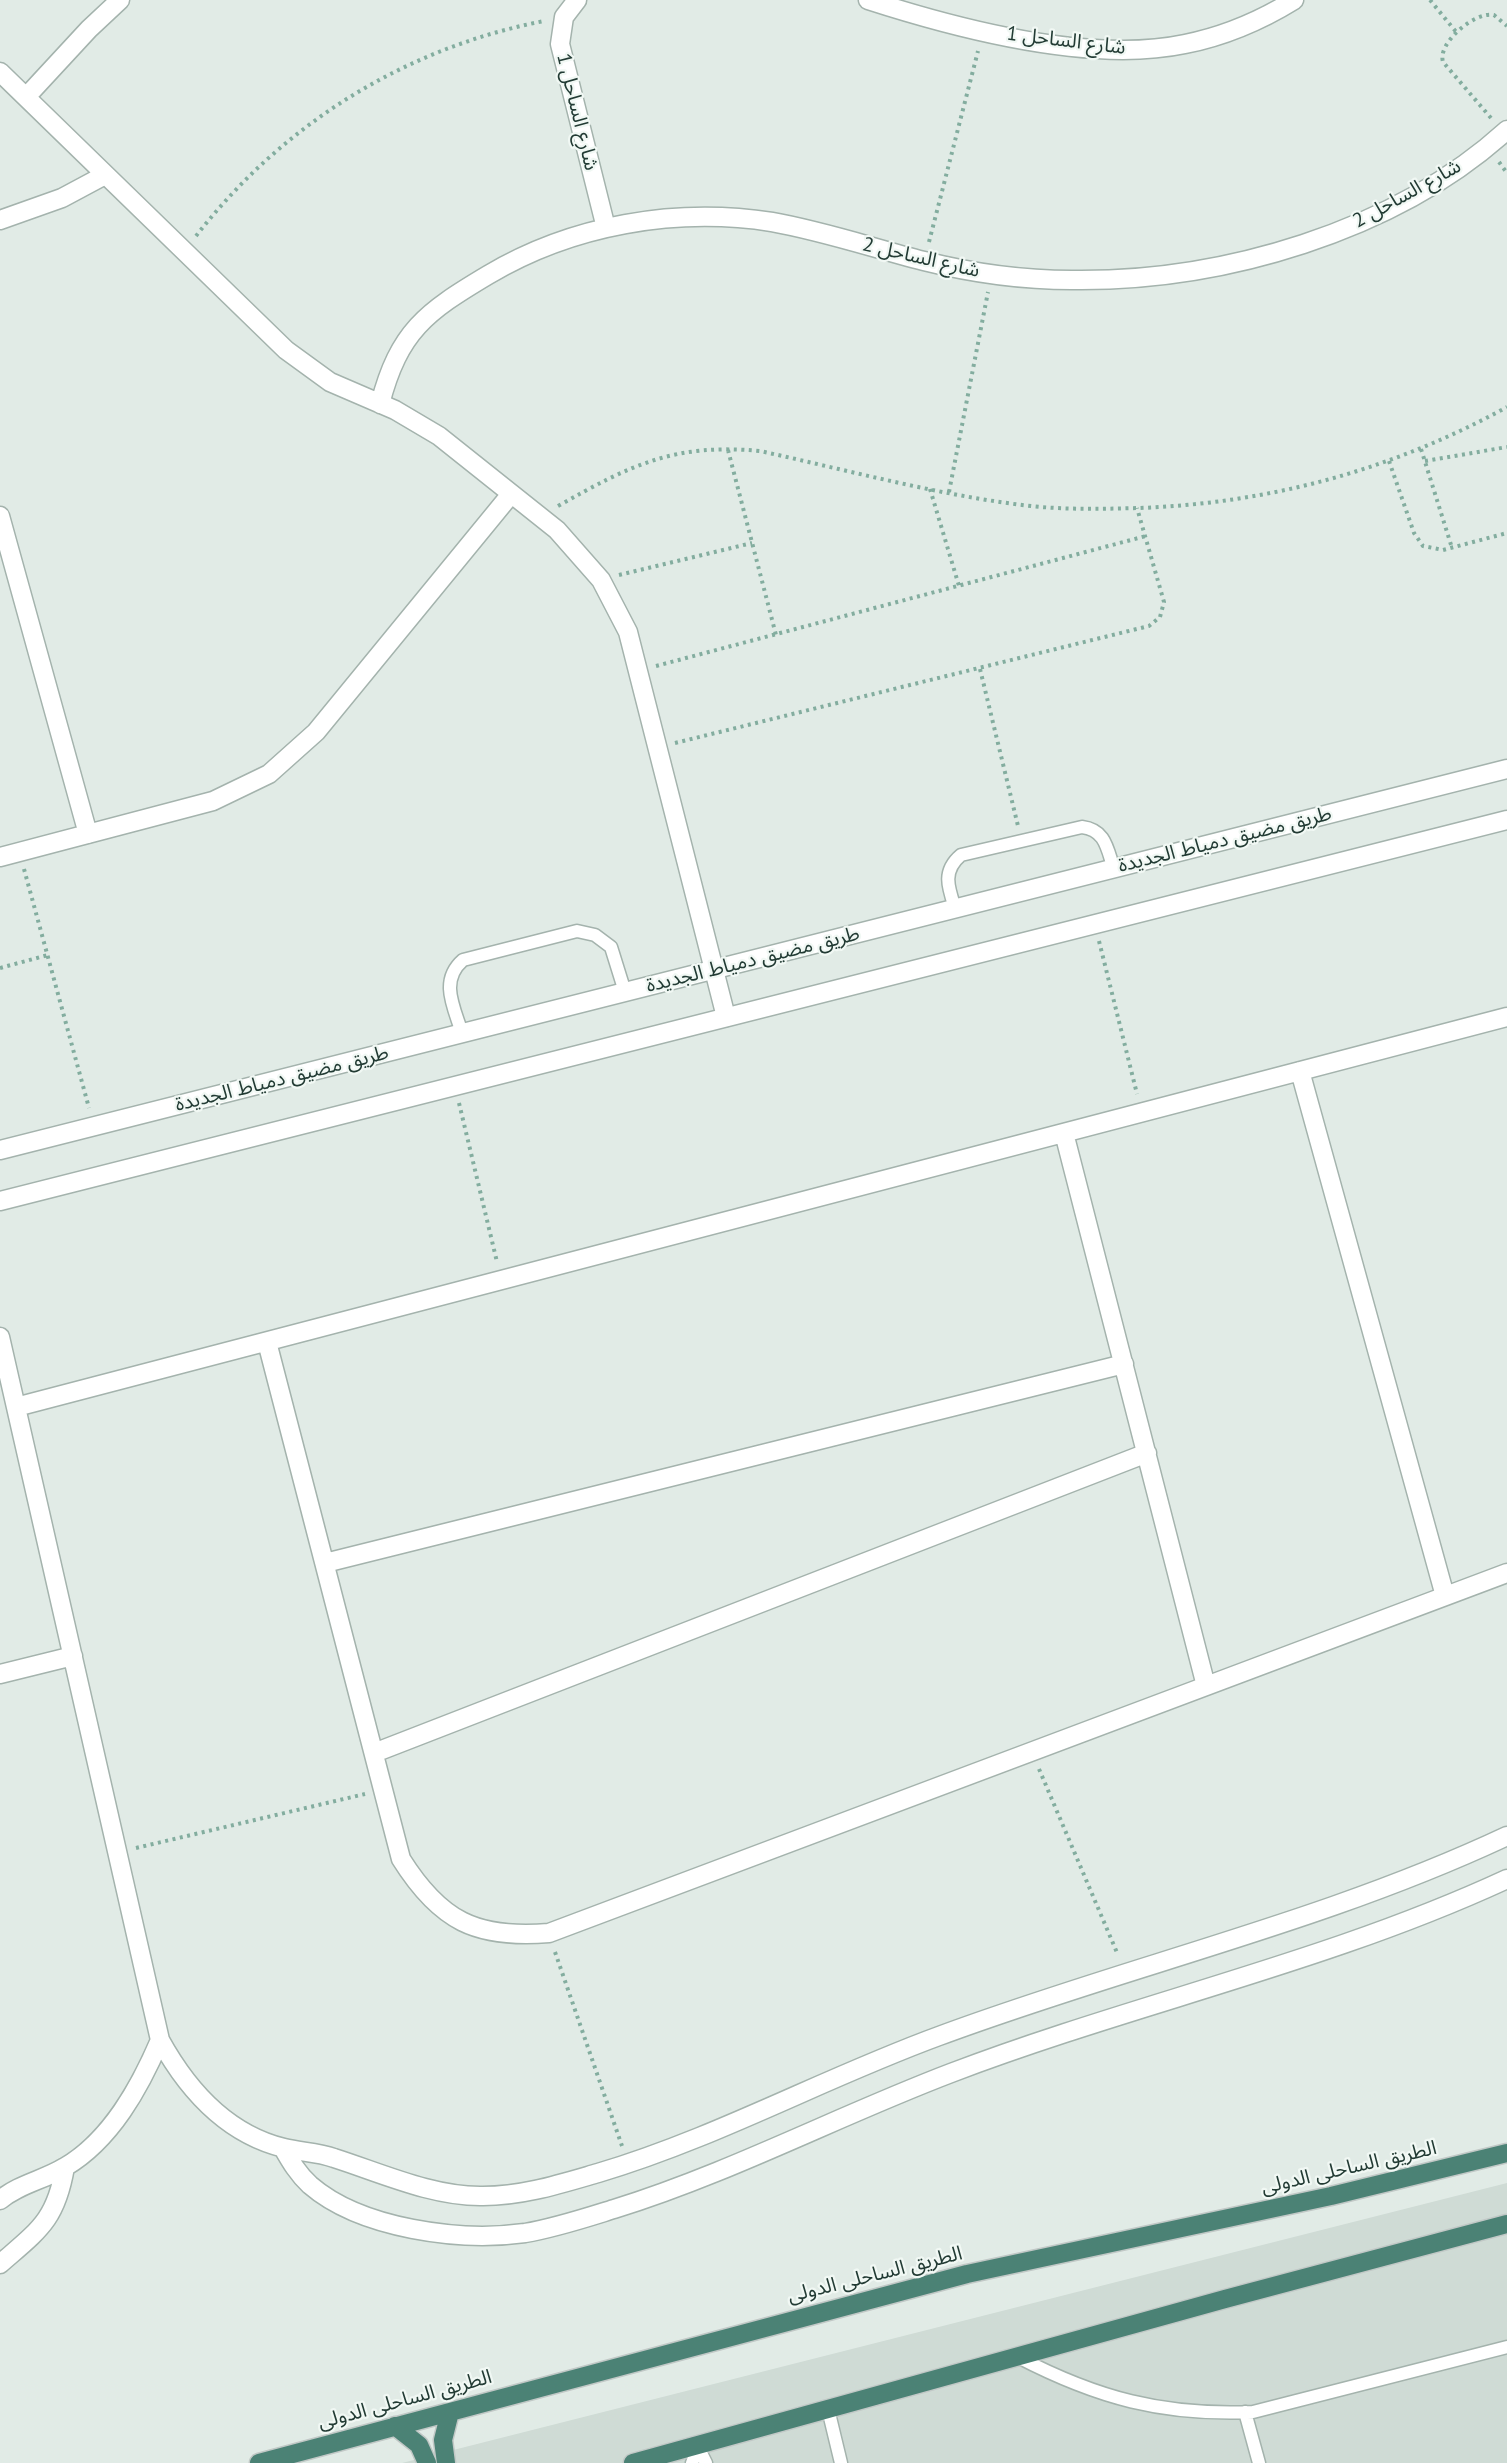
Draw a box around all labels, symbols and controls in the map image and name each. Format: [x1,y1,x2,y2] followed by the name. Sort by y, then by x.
[1005,22,1127,60] street label: شارع الساحل 1
[551,51,603,173] street label: شارع الساحل 1
[1349,154,1465,234] street label: شارع الساحل 2
[860,233,982,283] street label: شارع الساحل 2
[1116,802,1334,878] street label: طريق مضيق دمياط الجديدة
[644,922,862,998] street label: طريق مضيق دمياط الجديدة
[173,1041,391,1117] street label: طريق مضيق دمياط الجديدة
[1259,2136,1439,2200] street label: الطريق الساحلى الدولى
[785,2242,965,2308] street label: الطريق الساحلى الدولى
[315,2365,495,2435] street label: الطريق الساحلى الدولى

